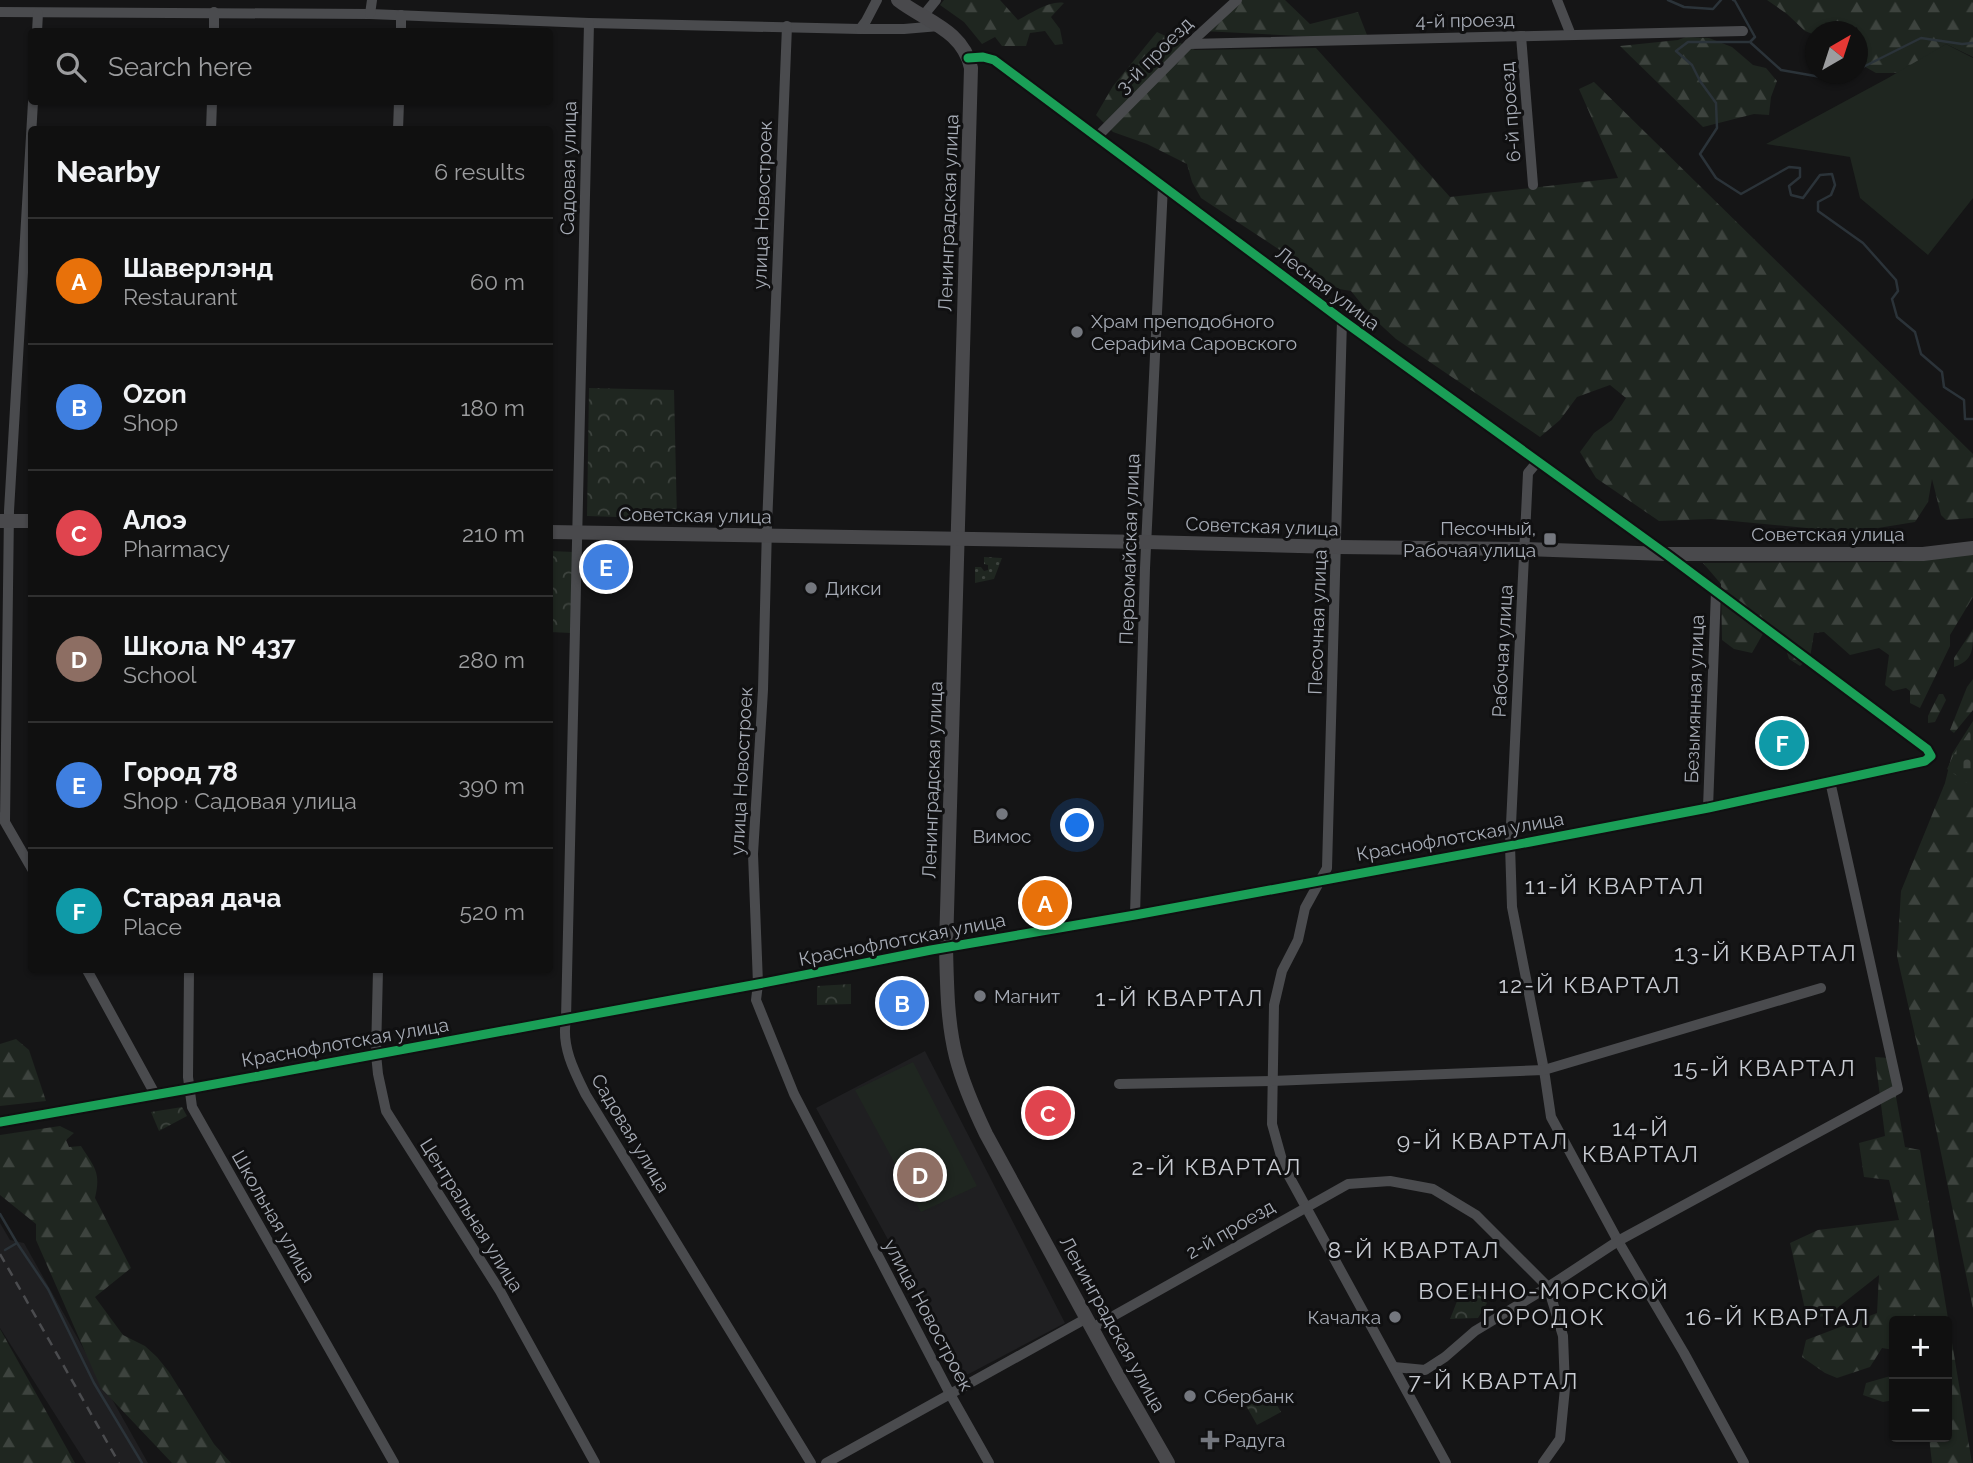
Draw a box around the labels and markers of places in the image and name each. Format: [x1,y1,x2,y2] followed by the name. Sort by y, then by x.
[1091,310,1297,354] place label: Храм преподобного Серафима Саровского
[1069,324,1085,340] marker: Храм преподобного Серафима Саровского
[1403,517,1536,561] place label: Песочный, Рабочая улица
[1542,531,1558,547] marker: Песочный, Рабочая улица
[583,541,629,593] pin: E
[825,577,882,599] place label: Дикси
[803,580,819,596] marker: Дикси
[1759,717,1805,769] pin: F
[994,806,1010,822] marker: Вимос
[973,825,1032,847] place label: Вимос
[1022,877,1068,929] pin: A
[879,977,925,1029] pin: B
[994,985,1060,1007] place label: Магнит
[972,988,988,1004] marker: Магнит
[1025,1087,1071,1139] pin: C
[897,1149,943,1201] pin: D
[1307,1306,1381,1328] place label: Качалка
[1387,1309,1403,1325] marker: Качалка
[1204,1385,1294,1407] place label: Сбербанк
[1182,1388,1198,1404] marker: Сбербанк
[1224,1429,1285,1451] place label: Радуга
[1202,1432,1218,1448] marker: Радуга

